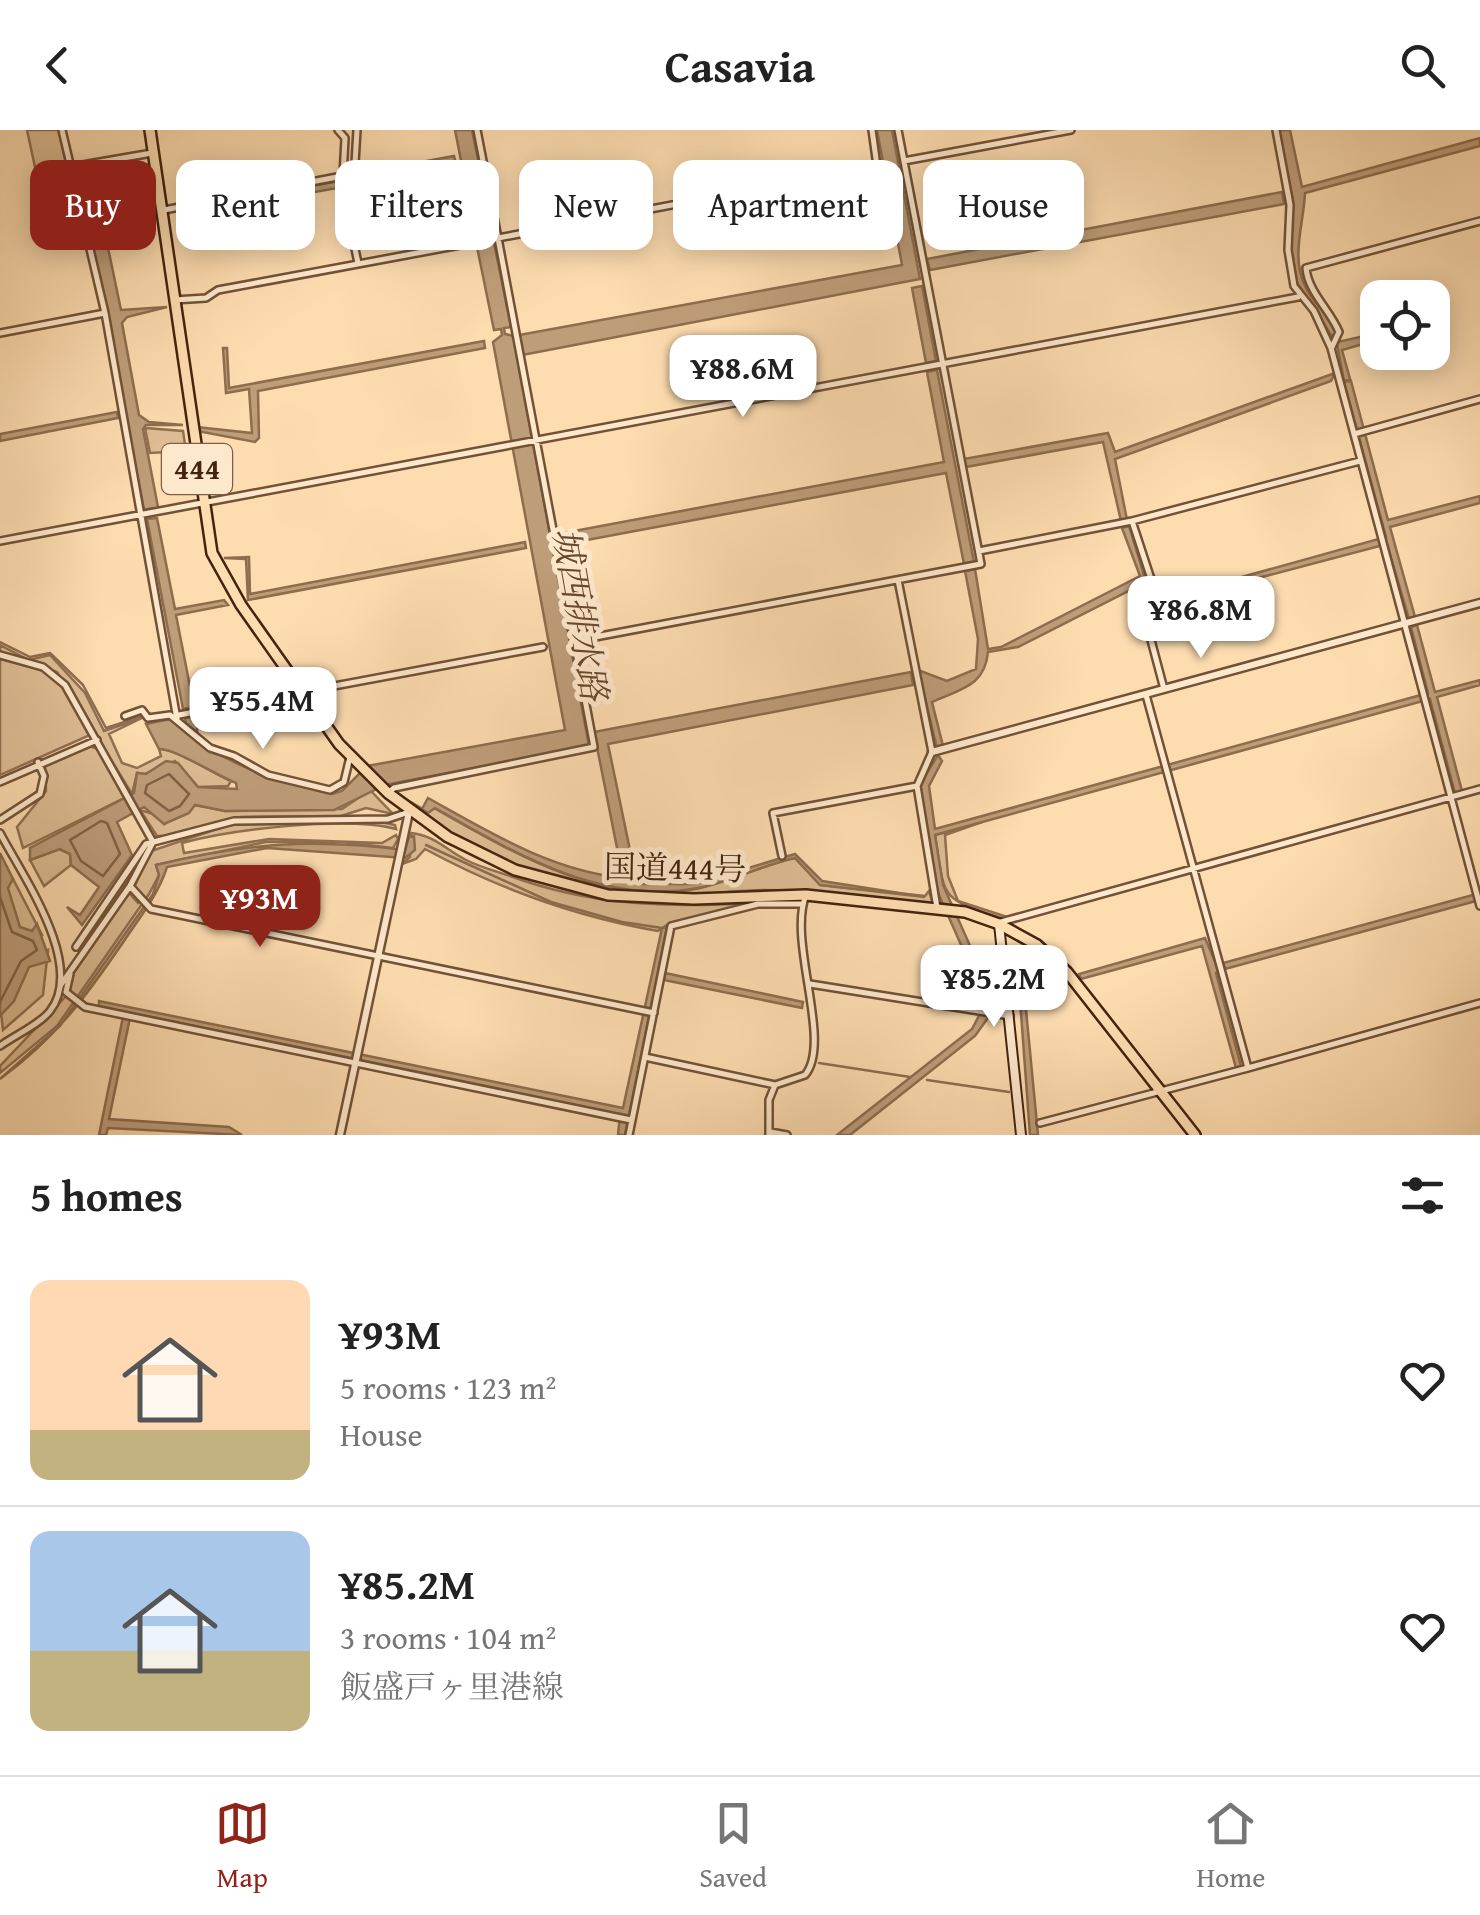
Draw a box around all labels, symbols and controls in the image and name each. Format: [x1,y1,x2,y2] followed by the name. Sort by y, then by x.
[665,33,815,98] text: Casavia
[30,38,85,93] icon: back
[1395,38,1450,93] icon: search
[30,160,156,250] chip: Buy
[176,160,315,250] chip: Rent
[335,160,499,250] chip: Filters
[519,160,653,250] chip: New
[673,160,903,250] chip: Apartment
[923,160,1084,250] chip: House
[1360,280,1450,370] map controls
[1360,280,1450,370] button: locate
[662,335,824,420] pin: ¥88.6M
[692,344,794,391] text: ¥88.6M
[162,444,232,494] road number: 444
[540,523,621,706] water label: 城西排水路
[1120,576,1282,661] pin: ¥86.8M
[1150,585,1252,632] text: ¥86.8M
[182,667,344,752] pin: ¥55.4M
[212,676,314,723] text: ¥55.4M
[603,843,747,892] street label: 国道444号
[201,865,319,950] pin: ¥93M
[221,874,299,921] text: ¥93M
[913,945,1075,1030] pin: ¥85.2M
[943,954,1045,1001] text: ¥85.2M
[30,1165,183,1226] text: 5 homes
[1395,1168,1450,1223] icon: filters
[340,1303,441,1364] text: ¥93M
[110,1320,230,1440] icon: home
[1395,1353,1450,1408] icon: heart
[340,1364,556,1411] text: 5 rooms · 123 m²
[340,1411,423,1458] text: House
[340,1553,475,1614] text: ¥85.2M
[110,1571,230,1691] icon: home
[1395,1604,1450,1659] icon: heart
[340,1614,556,1661] text: 3 rooms · 104 m²
[340,1663,564,1710] text: 飯盛戸ヶ里港線
[215,1796,270,1897] tab: Map
[699,1796,767,1897] tab: Saved
[1196,1796,1265,1897] tab: Home

